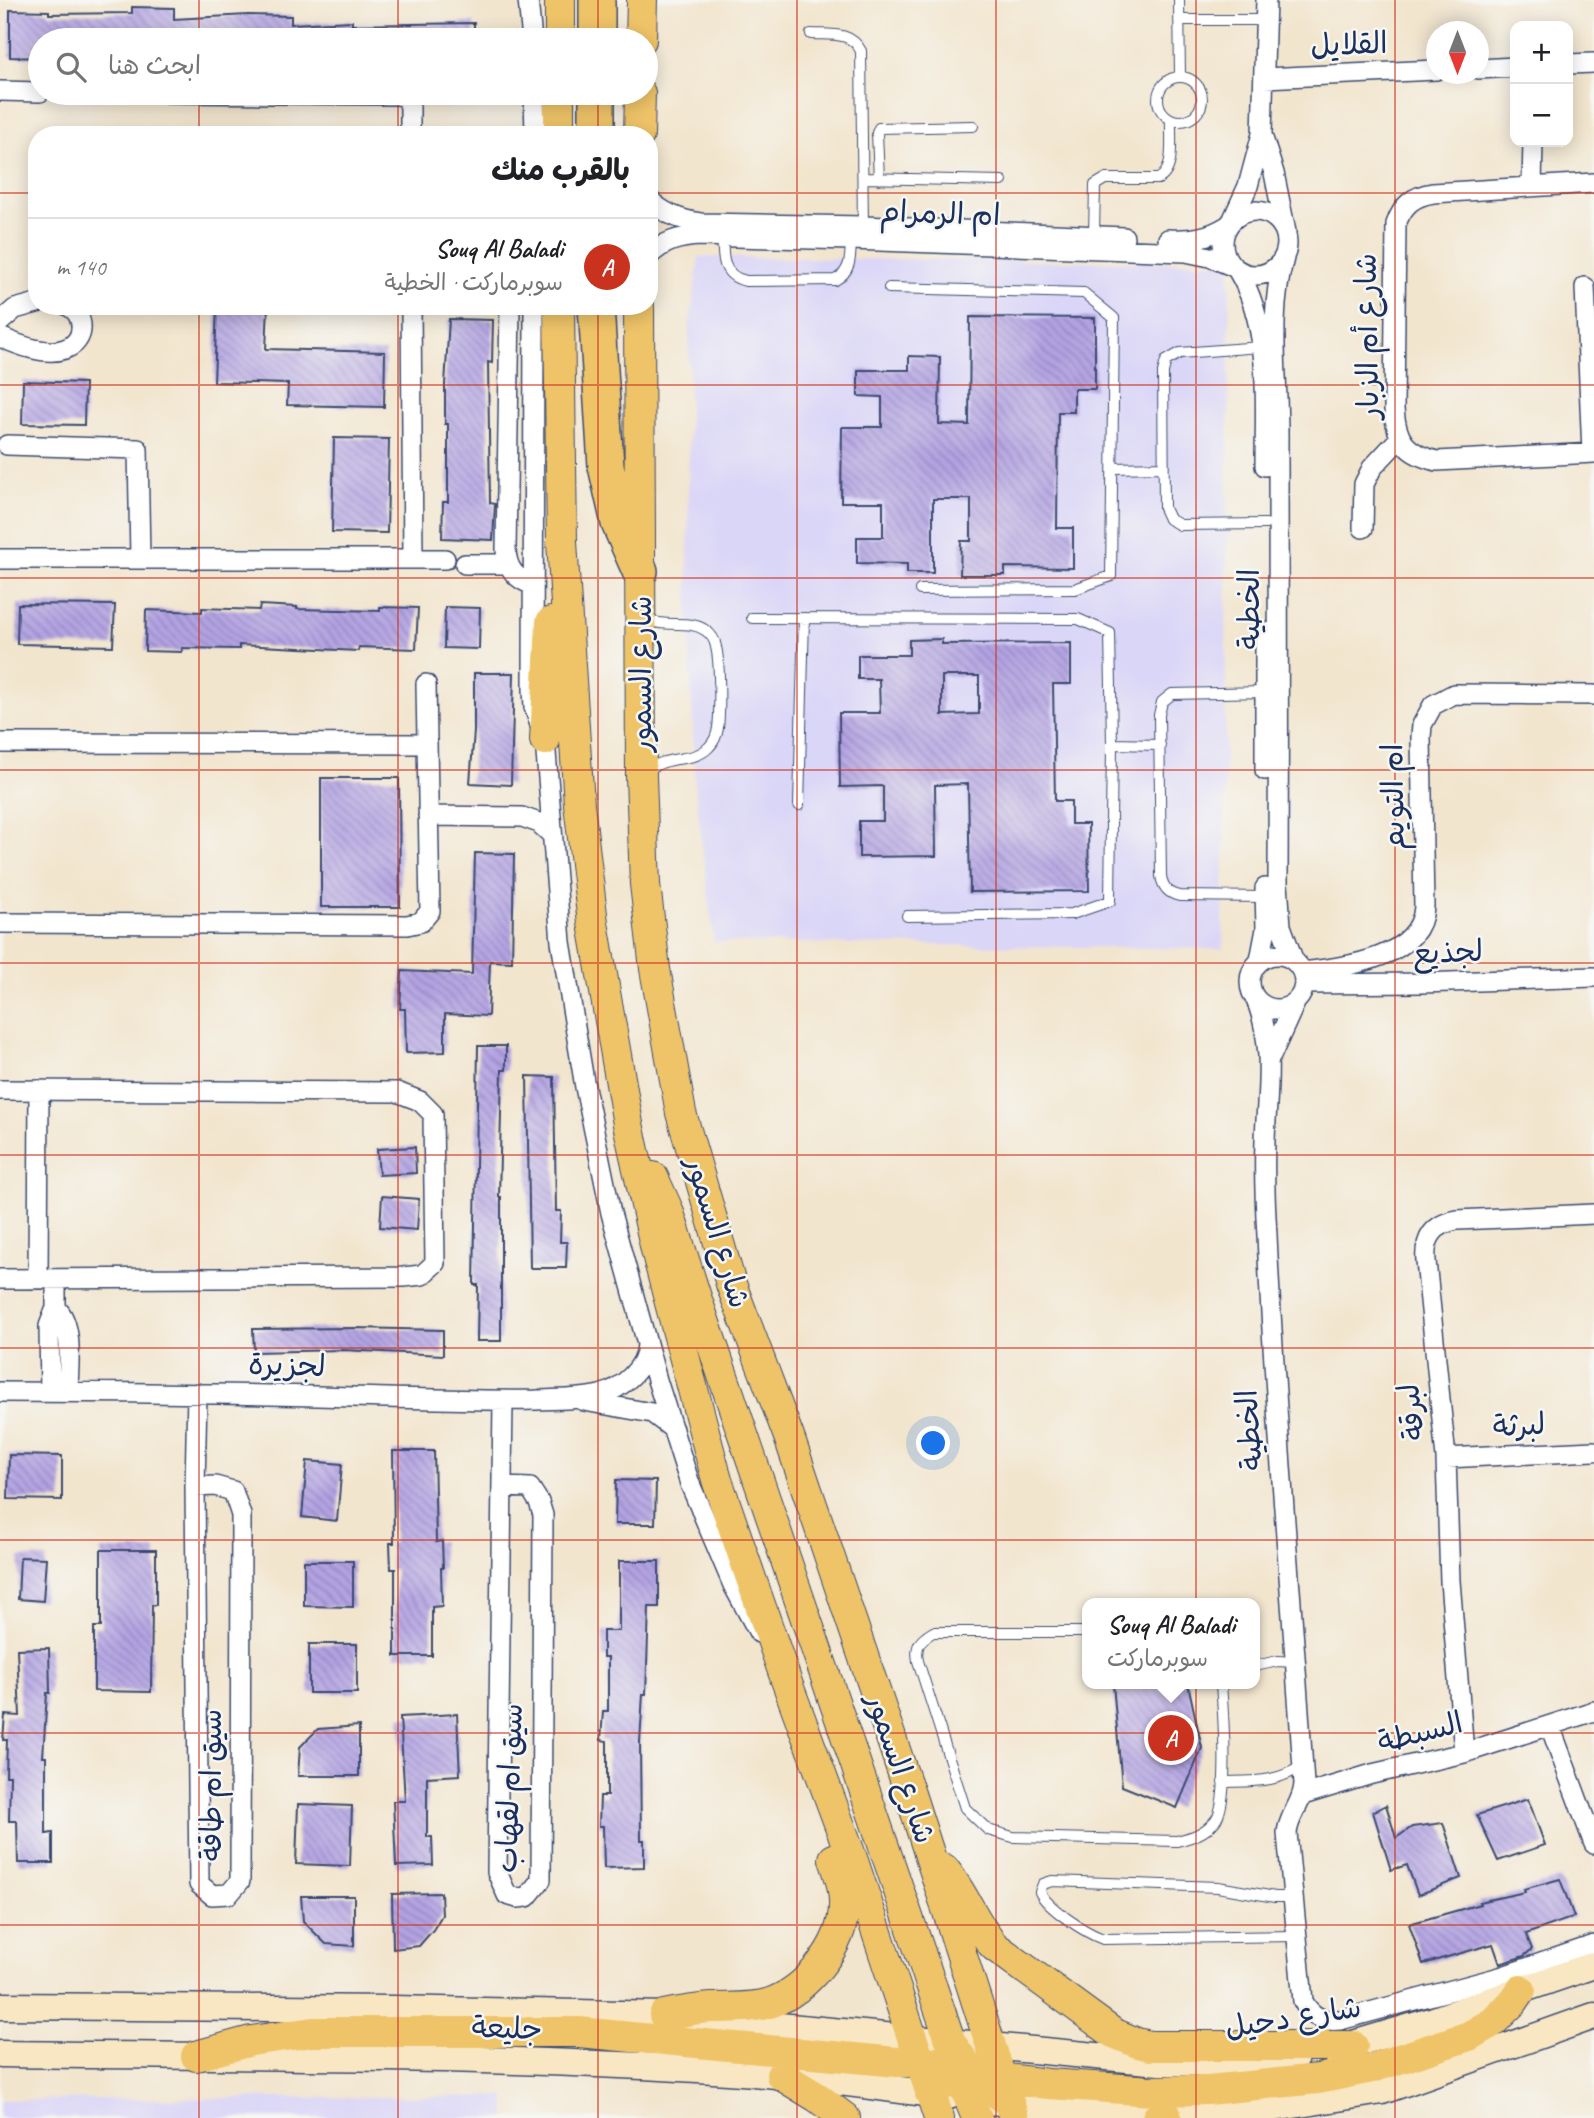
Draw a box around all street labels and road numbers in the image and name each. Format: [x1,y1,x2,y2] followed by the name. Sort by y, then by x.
[1310,24,1388,64] street label: القلايل
[879,192,1001,238] street label: ام الرمرام
[1347,253,1390,422] street label: شارع أم الزبار
[1230,569,1268,649] street label: الخطية
[622,595,662,754] street label: شارع السمور
[1373,743,1417,851] street label: ام التويم
[1412,932,1484,974] street label: لجذيع
[675,1150,759,1313] street label: شارع السمور
[248,1345,326,1385] street label: لجزيرة
[1389,1382,1433,1442] street label: لبرقة
[1227,1388,1271,1472] street label: الخطية
[1492,1405,1546,1445] street label: لبرثة
[855,1687,945,1849] street label: شارع السمور
[487,1702,534,1874] street label: سيق ام لقهاب
[1373,1703,1467,1761] street label: السبطة
[192,1709,233,1861] street label: سيق ام طاقة
[1222,1987,1364,2048] street label: شارع دحيل
[471,2008,543,2048] street label: جليعة

